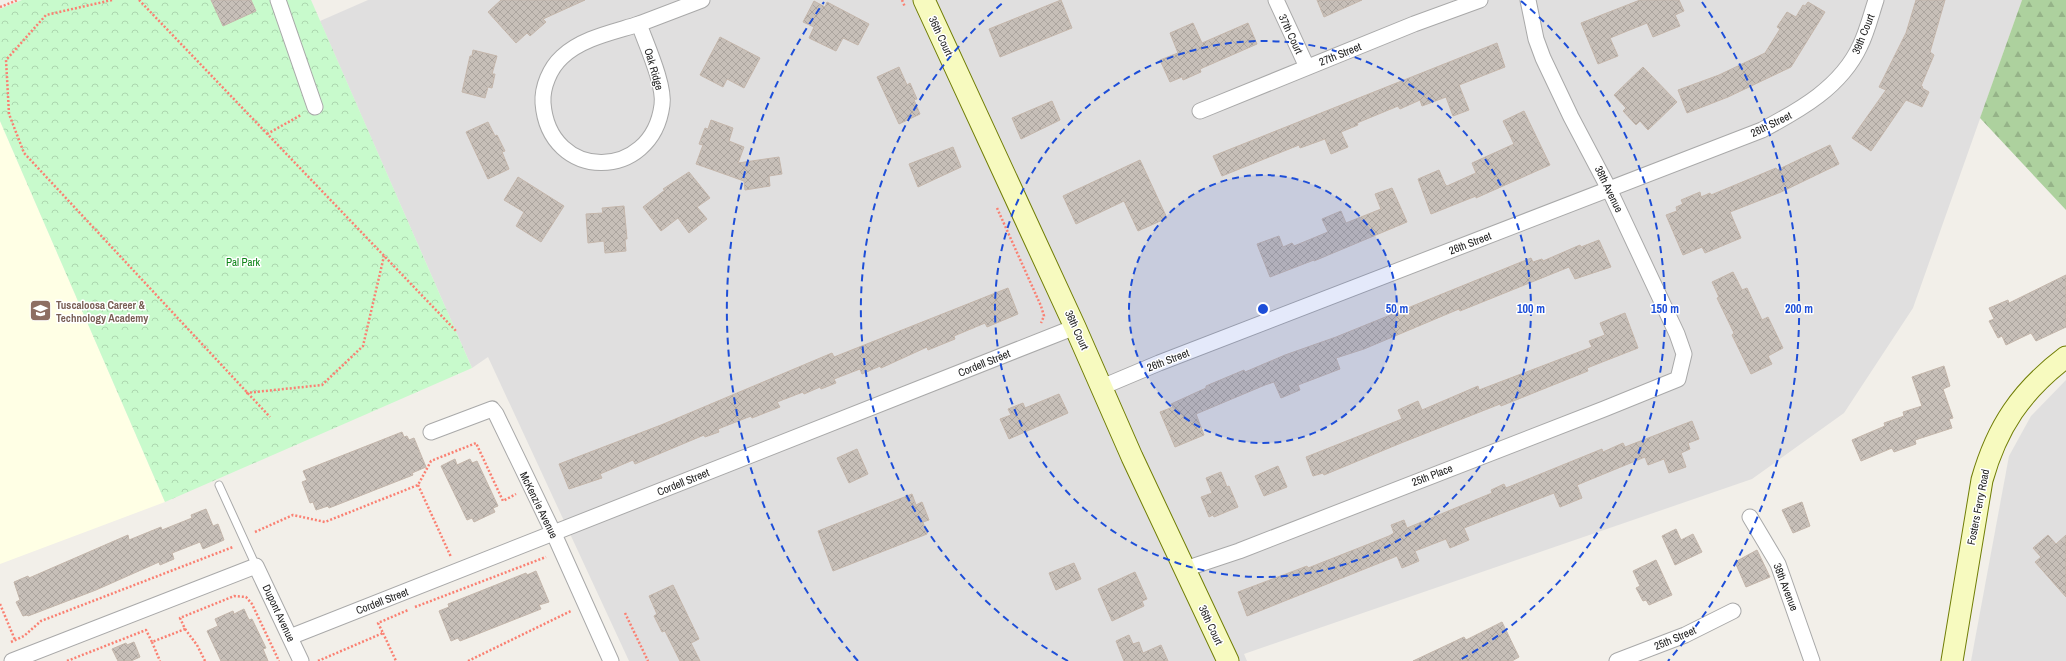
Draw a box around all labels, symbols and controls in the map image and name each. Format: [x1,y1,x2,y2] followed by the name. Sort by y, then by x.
[1849,11,1878,56] street label: 39th Court
[1276,12,1306,56] street label: 37th Court
[926,14,956,58] street label: 36th Court
[1317,39,1364,69] street label: 27th Street
[641,46,667,92] street label: Oak Ridge
[1748,108,1794,140] street label: 26th Street
[1592,163,1626,215] street label: 38th Avenue
[1447,228,1494,257] street label: 26th Street
[226,255,261,269] park label: Pal Park
[28,298,54,324] school or university icon: Tuscaloosa Career & Technology Academy
[56,298,148,325] place label: Tuscaloosa Career & Technology Academy
[1386,301,1408,317] text: 50 m
[1517,301,1545,317] text: 100 m
[1651,301,1679,317] text: 150 m
[1785,301,1813,317] text: 200 m
[1256,302,1270,316] centre of rings
[1062,308,1092,353] street label: 36th Court
[1145,345,1192,374] street label: 26th Street
[956,346,1013,380] street label: Cordell Street
[1410,461,1454,489] street label: 25th Place
[655,465,712,499] street label: Cordell Street
[1964,468,1992,546] street label: Fosters Ferry Road
[517,469,561,541] street label: McKenzie Avenue
[1771,561,1801,613] street label: 38th Avenue
[260,582,298,644] street label: Dupont Avenue
[354,584,411,617] street label: Cordell Street
[1196,603,1226,647] street label: 36th Court
[1652,623,1698,653] street label: 25th Street

